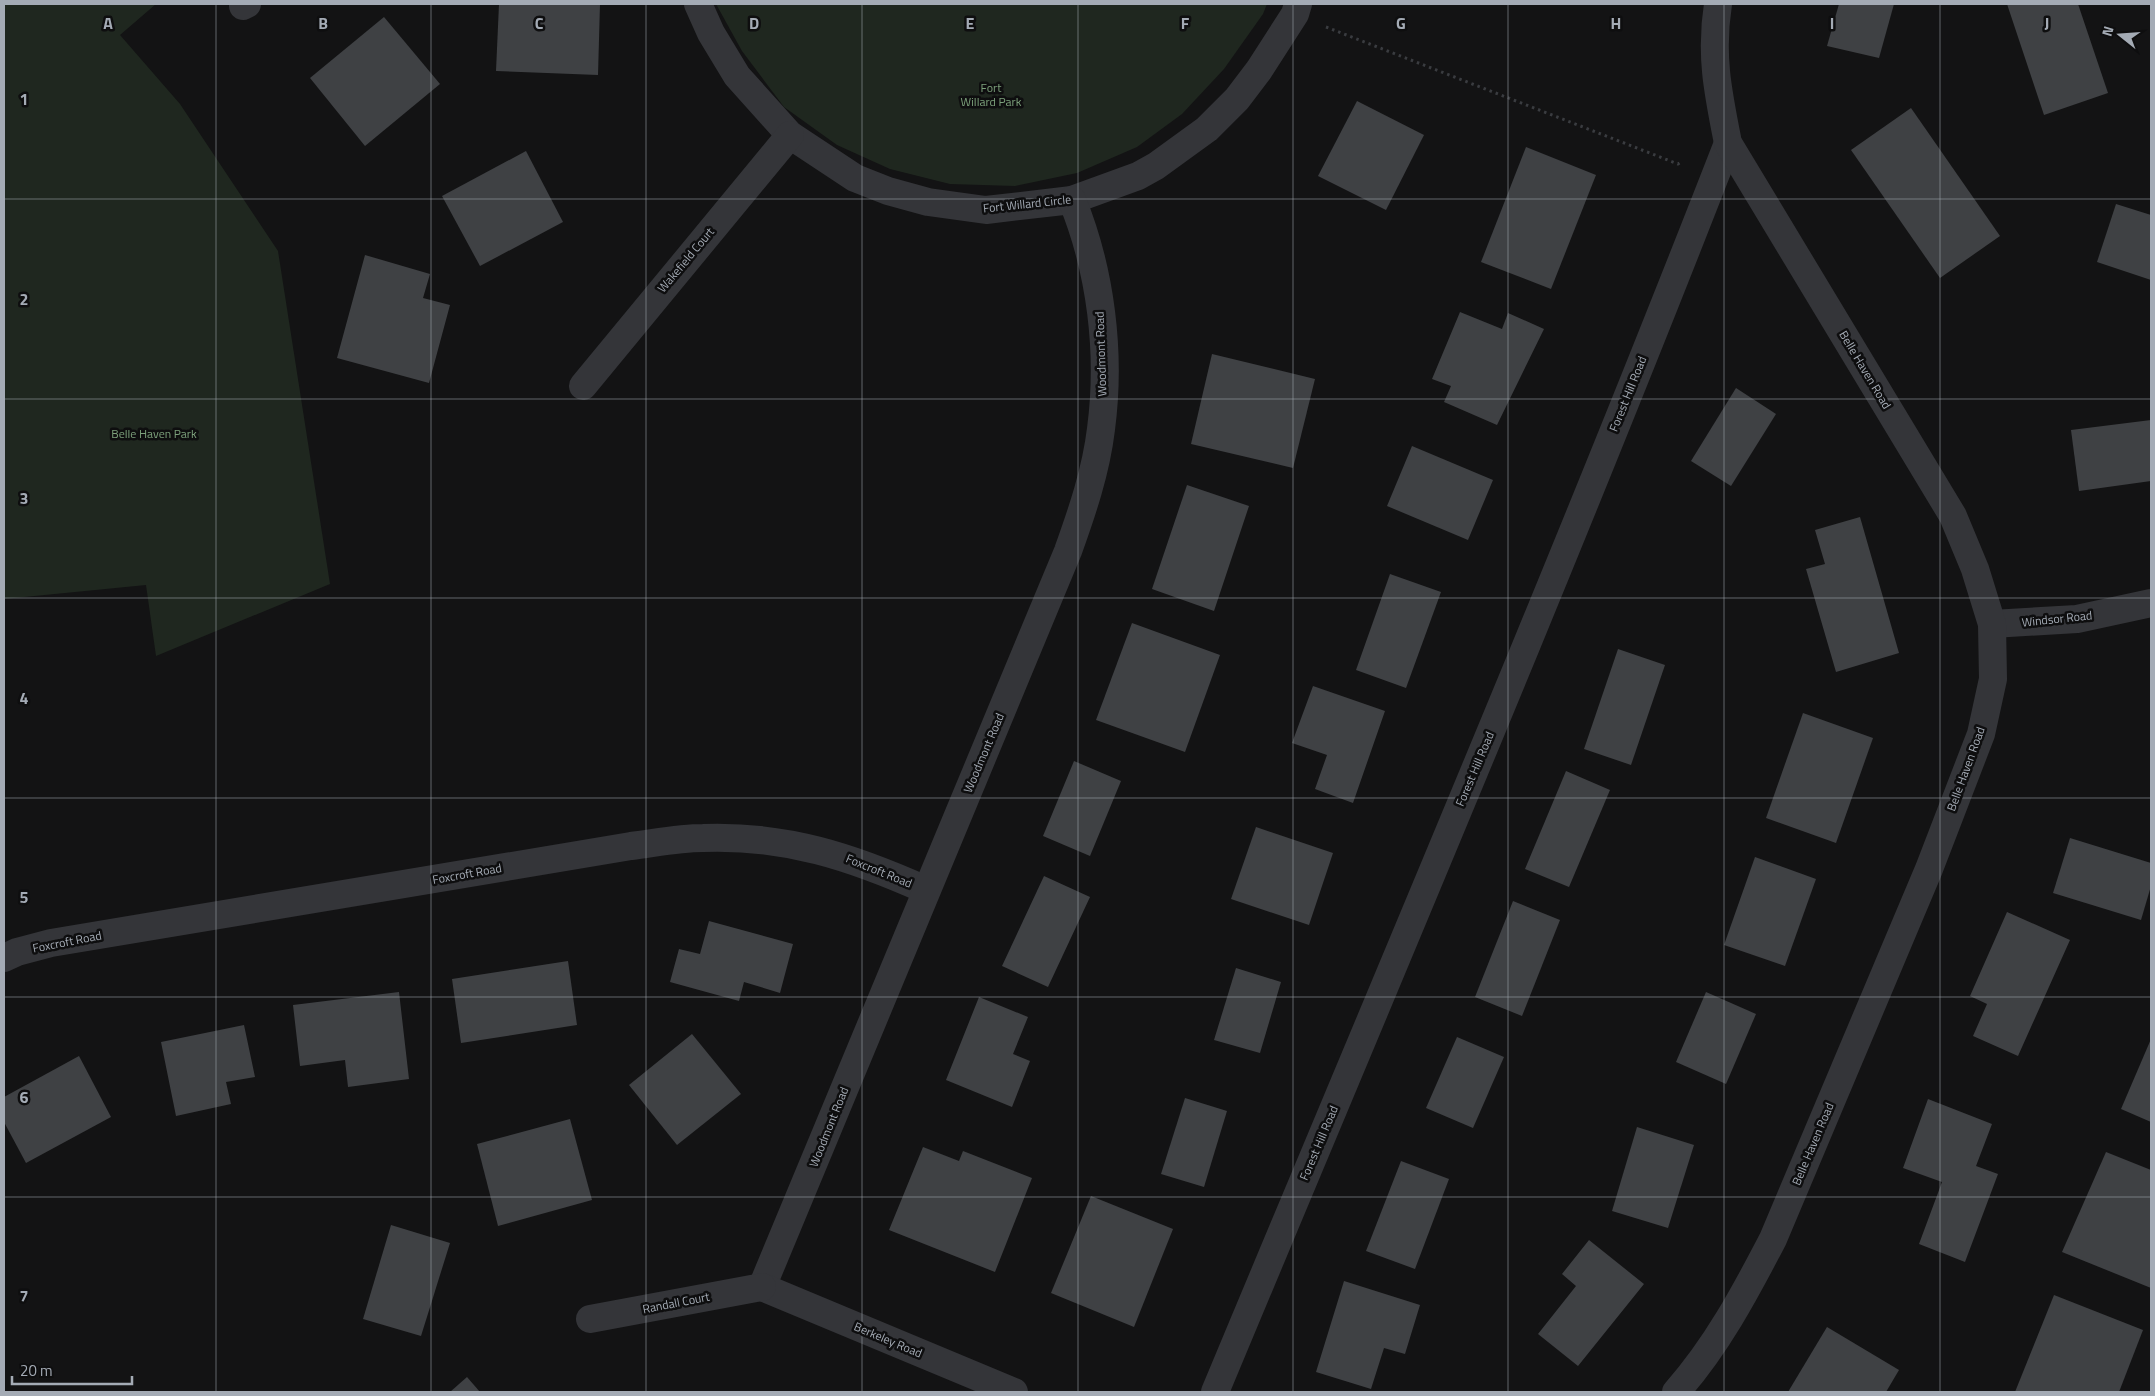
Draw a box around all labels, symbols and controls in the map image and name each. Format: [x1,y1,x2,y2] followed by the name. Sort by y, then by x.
[2095,10,2145,60] north arrow
[103,11,113,35] text: A
[318,11,328,35] text: B
[535,11,544,35] text: C
[749,11,759,35] text: D
[966,11,975,35] text: E
[1181,11,1190,35] text: F
[1396,11,1406,35] text: G
[1611,11,1621,35] text: H
[1830,11,1834,35] text: I
[2045,11,2049,35] text: J
[2096,23,2119,39] text: N
[961,78,1022,111] park label: Fort Willard Park
[20,87,28,111] text: 1
[982,189,1072,218] street label: Fort Willard Circle
[653,222,719,296] street label: Wakefield Court
[20,287,28,311] text: 2
[1090,311,1111,397] street label: Woodmont Road
[1834,327,1896,413] street label: Belle Haven Road
[1604,353,1651,434] street label: Forest Hill Road
[111,424,197,443] park label: Belle Haven Park
[20,486,28,510] text: 3
[2021,605,2093,632] street label: Windsor Road
[20,686,29,710] text: 4
[958,710,1009,796] street label: Woodmont Road
[1941,724,1990,814] street label: Belle Haven Road
[1450,728,1499,809] street label: Forest Hill Road
[843,849,915,892] street label: Foxcroft Road
[431,858,503,889] street label: Foxcroft Road
[20,885,29,909] text: 5
[31,926,103,958] street label: Foxcroft Road
[804,1084,853,1170] street label: Woodmont Road
[20,1085,29,1109] text: 6
[1786,1099,1839,1188] street label: Belle Haven Road
[1294,1102,1343,1183] street label: Forest Hill Road
[20,1284,28,1308] text: 7
[641,1287,712,1318] street label: Randall Court
[851,1317,925,1362] street label: Berkeley Road
[12,1354,132,1386] scale bar
[20,1359,53,1382] text: 20 m

